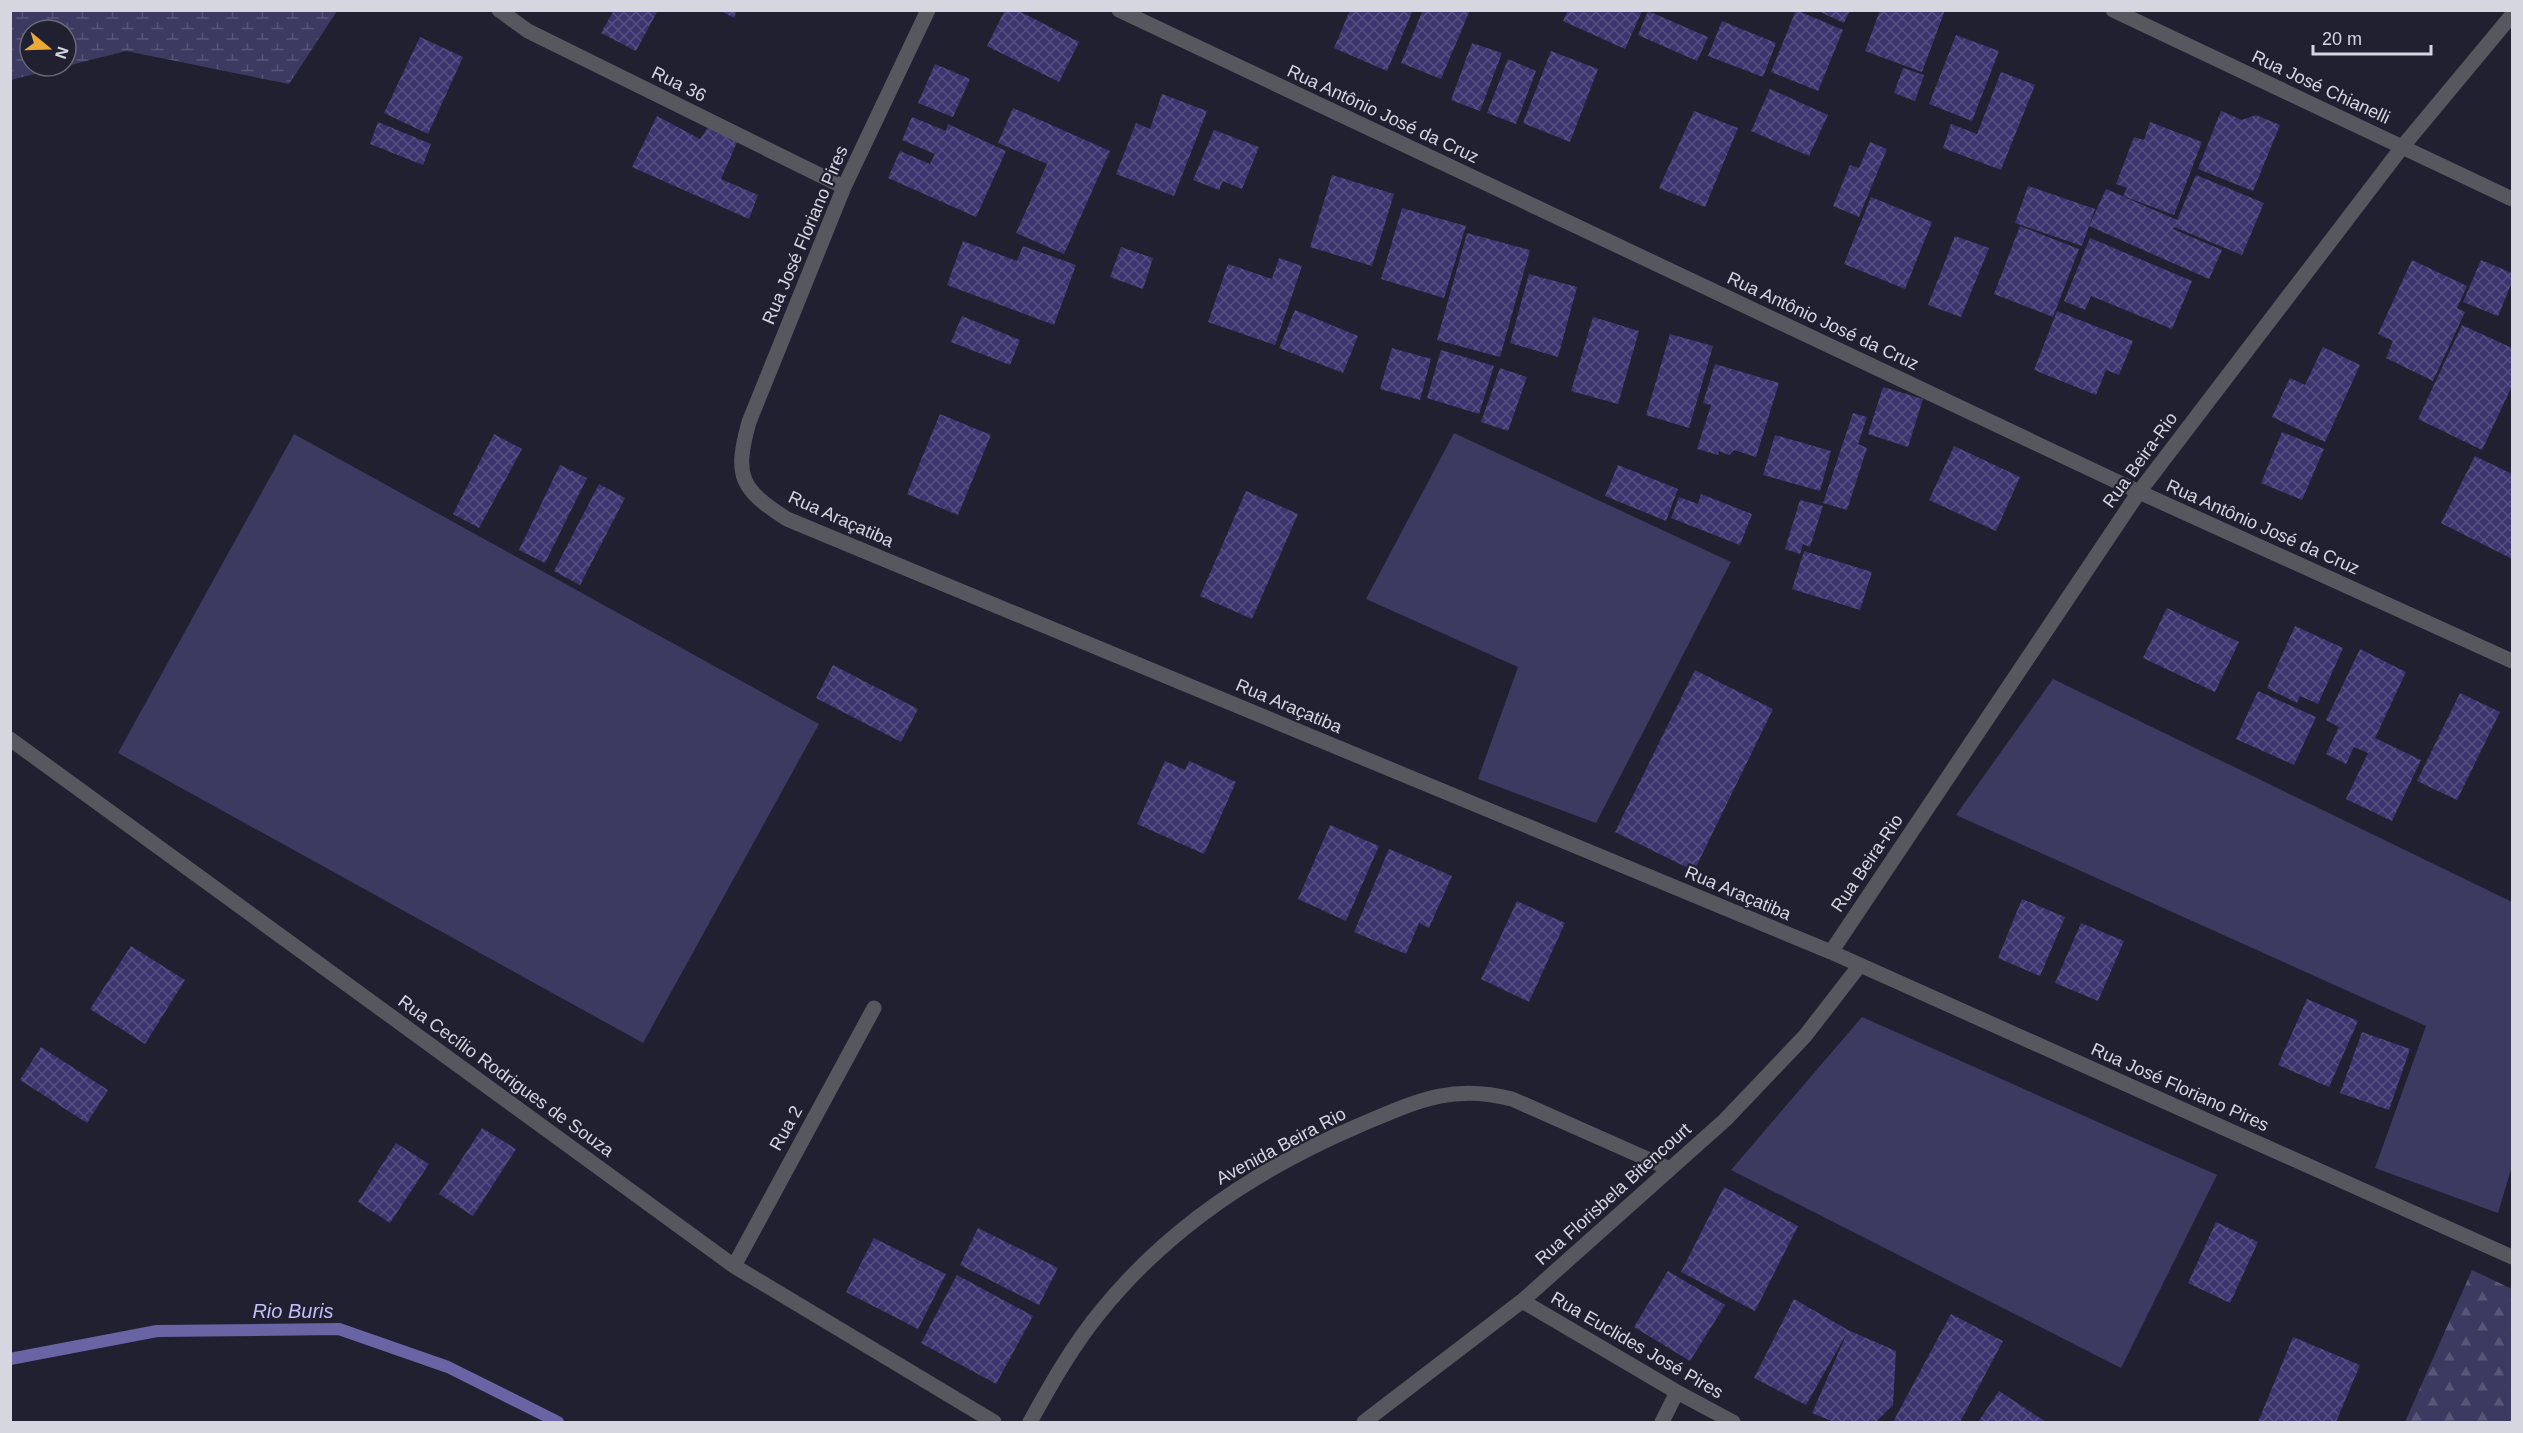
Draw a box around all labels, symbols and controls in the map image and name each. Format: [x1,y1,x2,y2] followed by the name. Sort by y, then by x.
[18,18,78,78] north arrow
[2313,18,2432,56] scale bar
[2322,29,2362,49] text: 20 m
[52,44,72,61] text: N
[2249,46,2393,128] street label: Rua José Chianelli
[1284,61,1482,167] street label: Rua Antônio José da Cruz
[649,62,709,106] street label: Rua 36
[758,143,852,327] street label: Rua José Floriano Pires
[1724,268,1922,374] street label: Rua Antônio José da Cruz
[2099,408,2181,512] street label: Rua Beira-Rio
[2163,475,2363,579] street label: Rua Antônio José da Cruz
[785,487,898,552] street label: Rua Araçatiba
[1233,675,1346,738] street label: Rua Araçatiba
[1827,811,1907,915] street label: Rua Beira-Rio
[1682,862,1795,925] street label: Rua Araçatiba
[394,991,618,1161] street label: Rua Cecílio Rodrigues de Souza
[2088,1039,2272,1135] street label: Rua José Floriano Pires
[766,1102,806,1154] street label: Rua 2
[1213,1103,1349,1189] street label: Avenida Beira Rio
[1531,1119,1695,1269] street label: Rua Florisbela Bitencourt
[1548,1288,1726,1402] street label: Rua Euclides José Pires
[252,1300,334,1322] water label: Rio Buris

